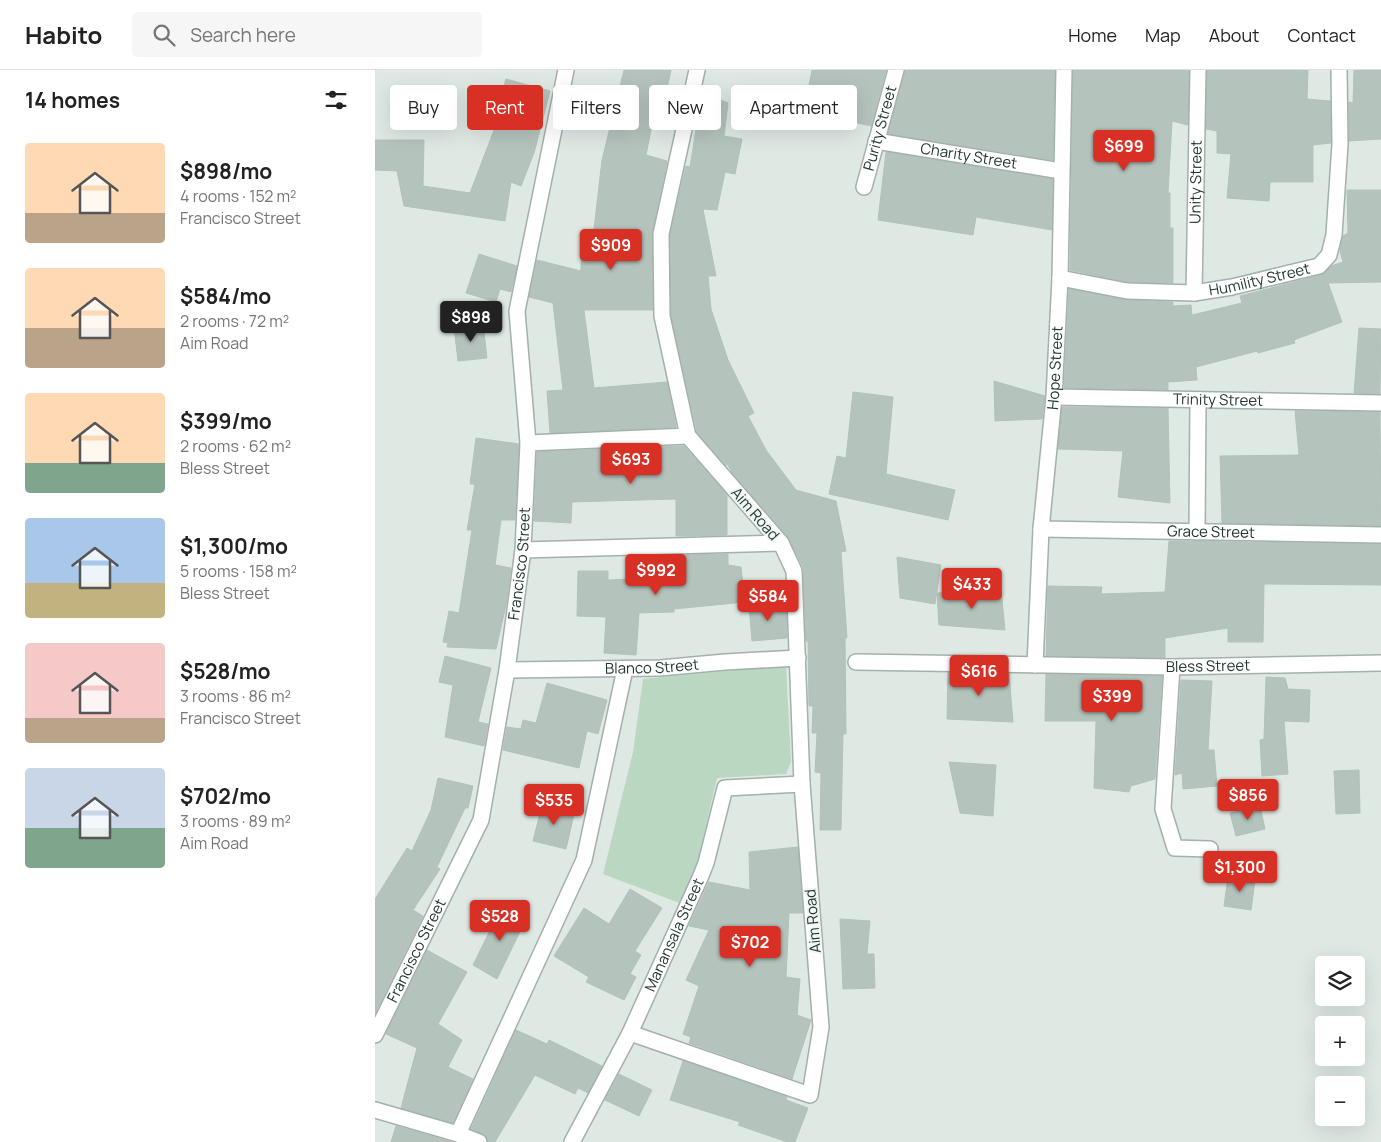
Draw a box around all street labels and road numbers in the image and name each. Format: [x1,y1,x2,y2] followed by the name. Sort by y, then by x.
[858,83,901,173] street label: Purity Street
[919,137,1019,174] street label: Charity Street
[1184,140,1207,224] street label: Unity Street
[1207,258,1312,301] street label: Humility Street
[1042,325,1068,411] street label: Hope Street
[1173,388,1263,411] street label: Trinity Street
[726,483,784,545] street label: Aim Road
[503,507,535,621] street label: Francisco Street
[1167,520,1255,543] street label: Grace Street
[605,653,700,679] street label: Blanco Street
[1166,655,1250,677] street label: Bless Street
[639,875,709,995] street label: Manansala Street
[799,888,826,954] street label: Aim Road
[382,895,451,1006] street label: Francisco Street

